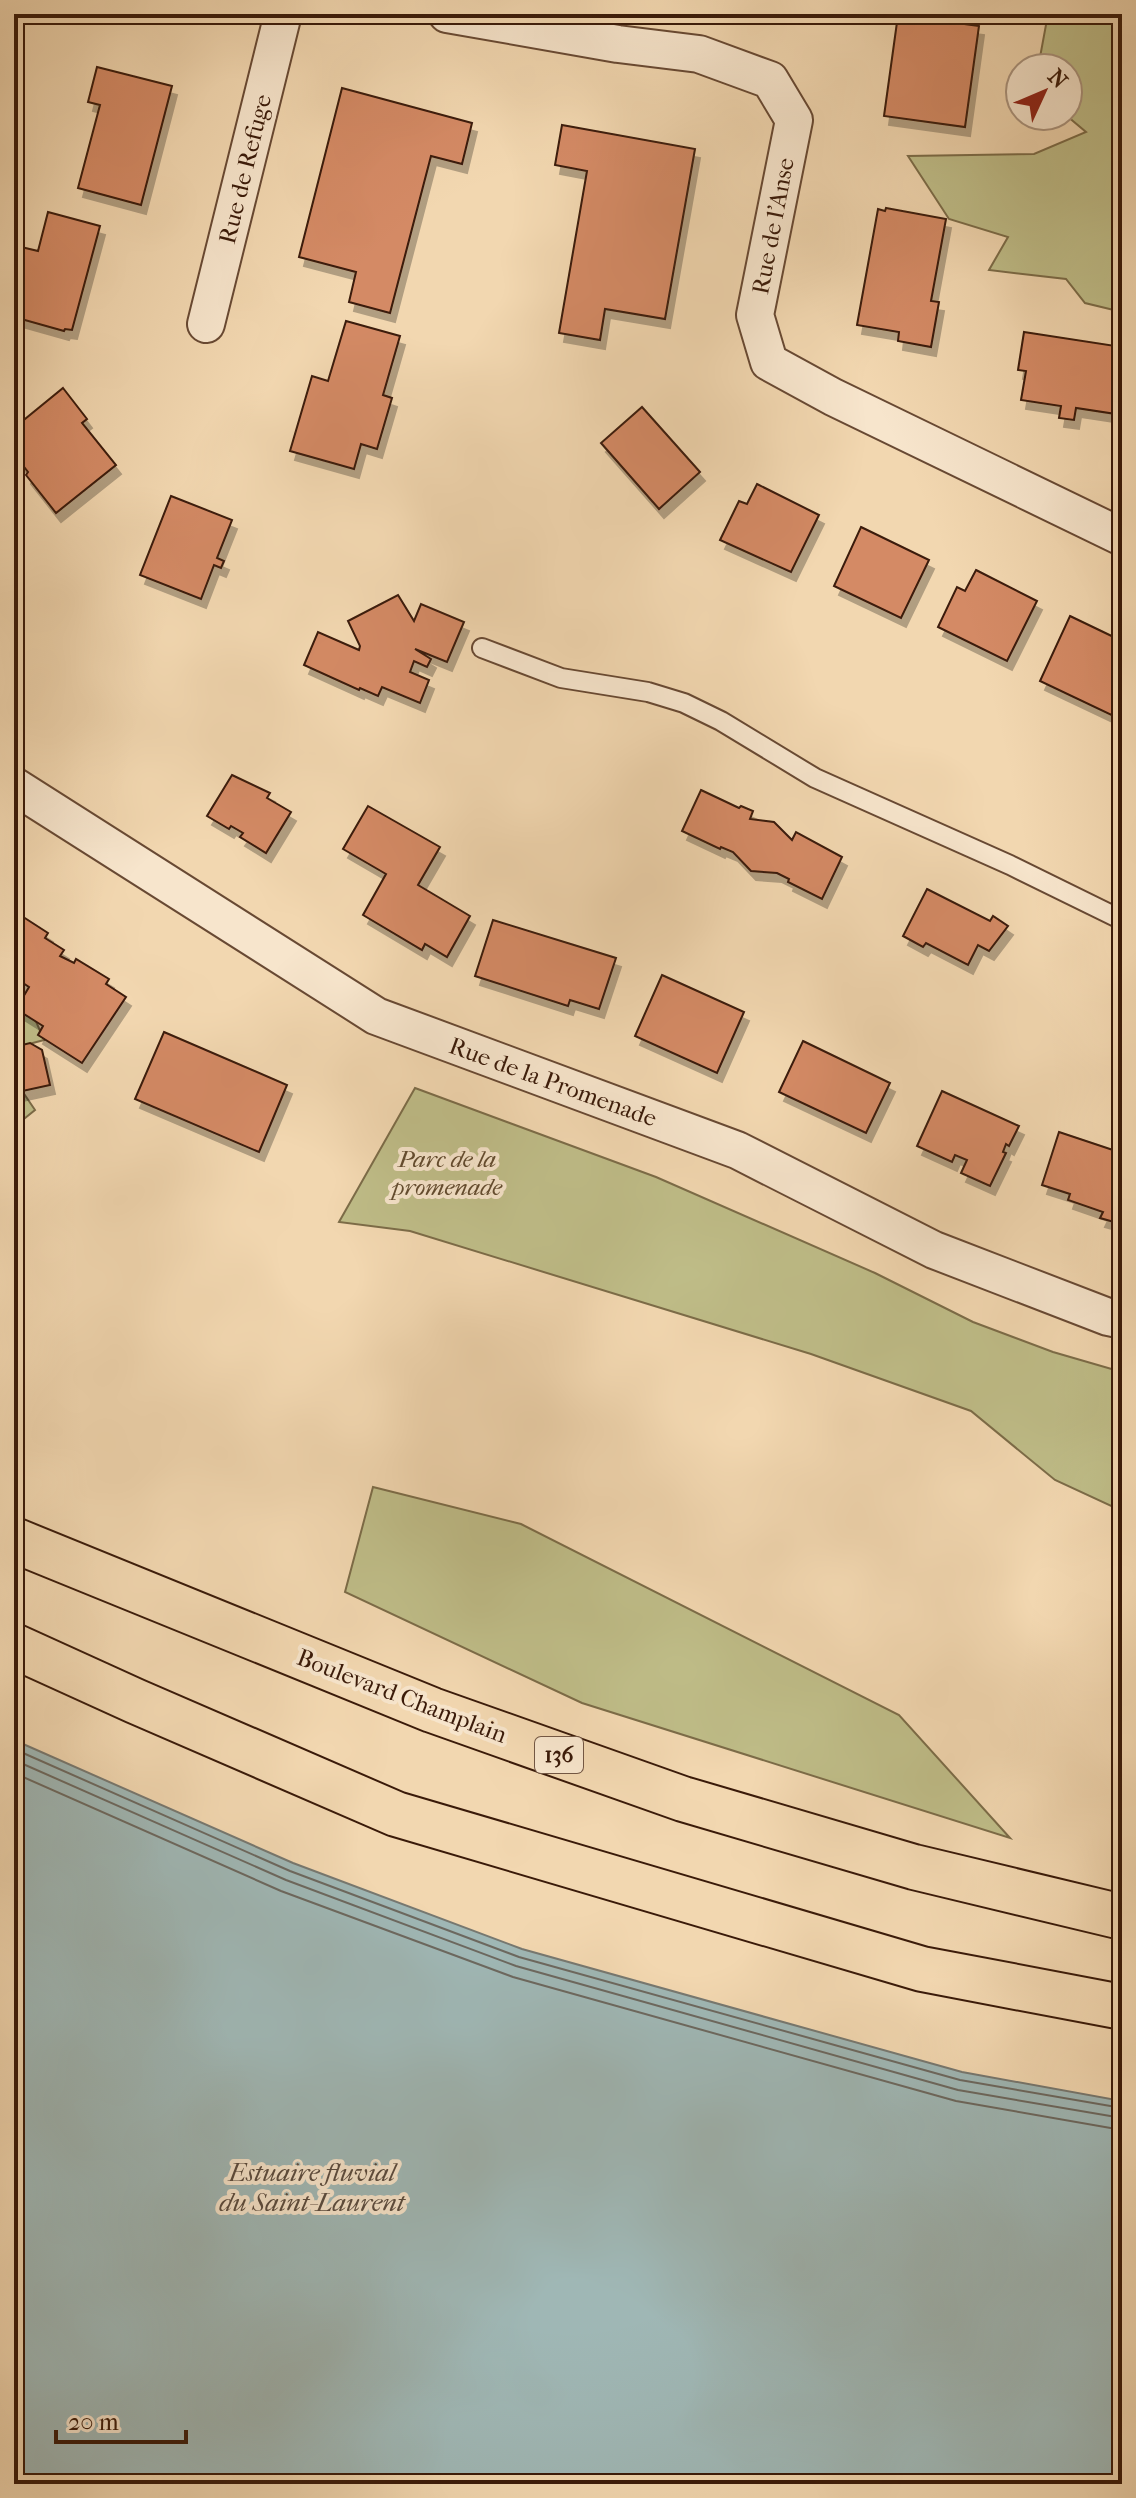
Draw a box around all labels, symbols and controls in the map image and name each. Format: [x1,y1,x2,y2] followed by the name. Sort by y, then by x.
[1004,52,1084,132] north arrow
[1043,64,1073,94] text: N
[213,91,277,247] street label: Rue de Refuge
[746,155,800,297] street label: Rue de l'Anse
[445,1031,661,1133] street label: Rue de la Promenade
[388,1145,503,1201] park label: Parc de la promenade
[293,1643,511,1749] street label: Boulevard Champlain
[535,1737,583,1773] road number: 136
[219,2157,407,2218] water label: Estuaire fluvial du Saint-Laurent
[56,2394,186,2444] scale bar
[68,2408,119,2436] text: 20 m

